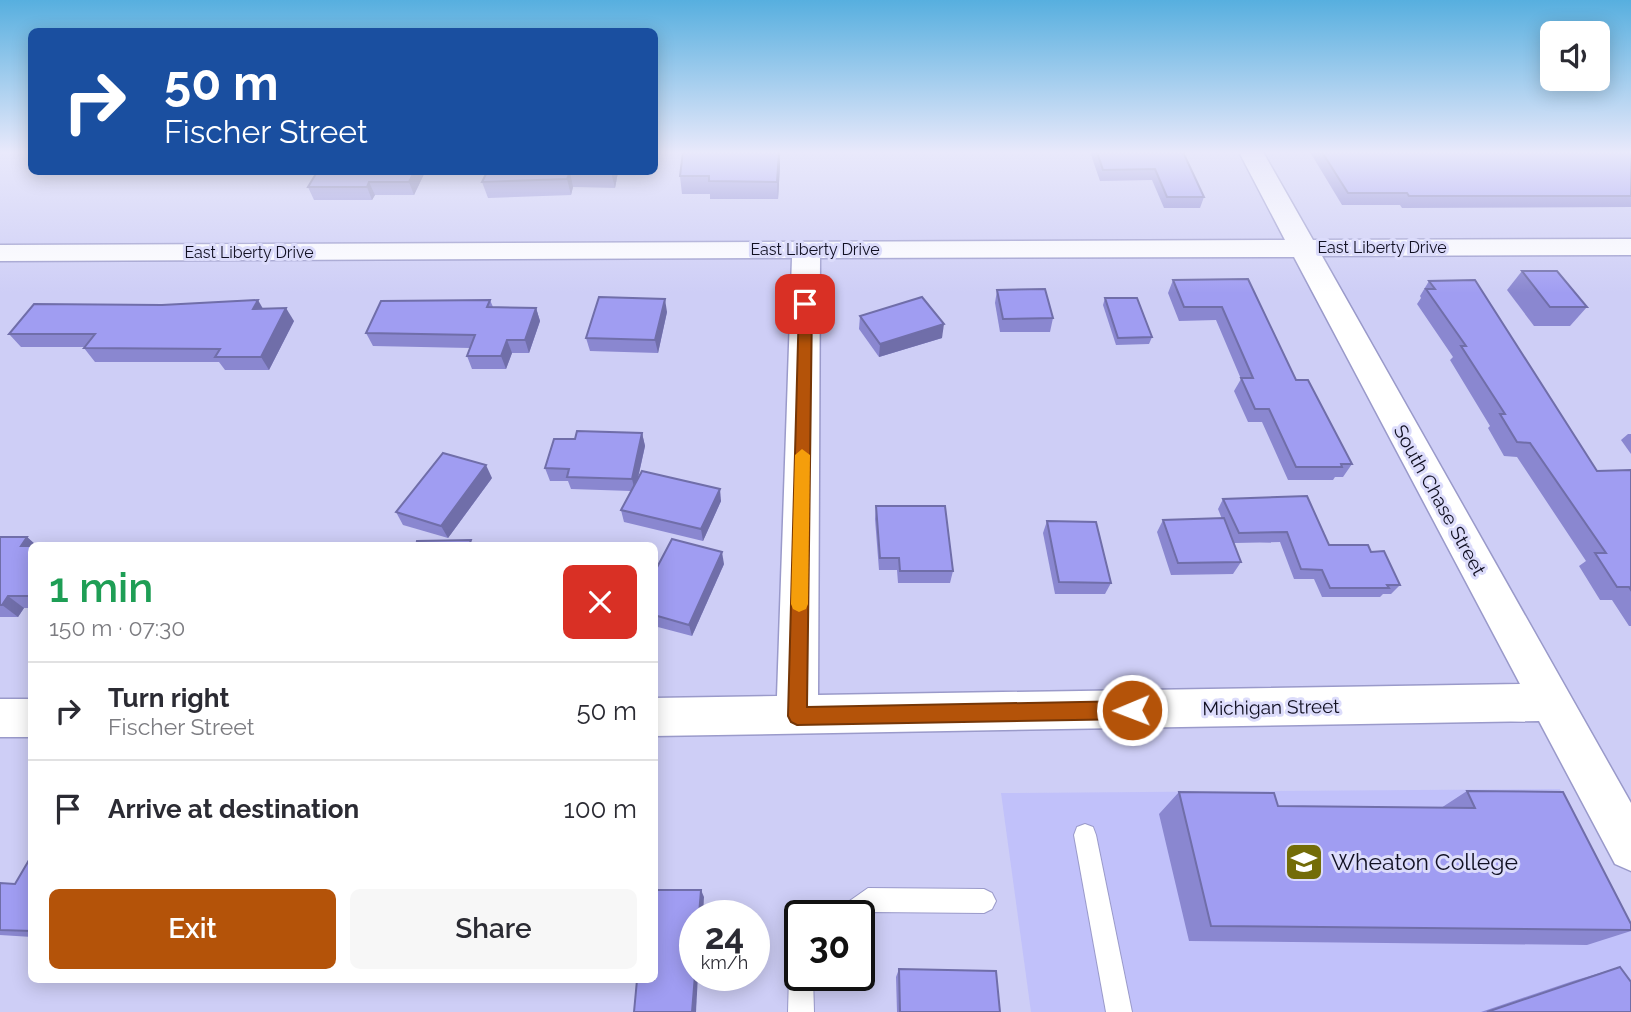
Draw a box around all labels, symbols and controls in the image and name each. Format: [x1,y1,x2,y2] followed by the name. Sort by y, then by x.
[1540,21,1610,91] map controls
[1540,21,1610,91] button: sound
[164,54,279,111] text: 50 m
[49,56,140,147] icon: right
[164,113,368,150] text: Fischer Street
[1317,238,1447,257] street label: East Liberty Drive
[750,240,880,259] street label: East Liberty Drive
[184,243,314,262] street label: East Liberty Drive
[775,274,835,334] pin
[786,285,824,323] icon: arrive
[1389,421,1491,580] street label: South Chase Street
[49,563,153,612] text: 1 min
[563,565,637,639] button: close
[49,614,185,641] text: 150 m · 07:30
[1095,673,1169,747] position arrow
[108,683,229,713] text: Turn right
[49,692,87,730] icon: right
[1202,695,1340,719] street label: Michigan Street
[576,696,637,726] text: 50 m
[108,713,254,740] text: Fischer Street
[49,790,87,828] icon: arrive
[108,794,359,824] text: Arrive at destination
[564,794,637,824] text: 100 m
[1283,841,1325,883] school or university icon: Wheaton College
[1331,848,1518,875] place label: Wheaton College
[49,889,336,969] button: Exit
[350,889,637,969] button: Share
[784,900,875,991] speed limit sign: 30
[705,916,744,957] text: 24
[701,952,748,973] text: km/h

